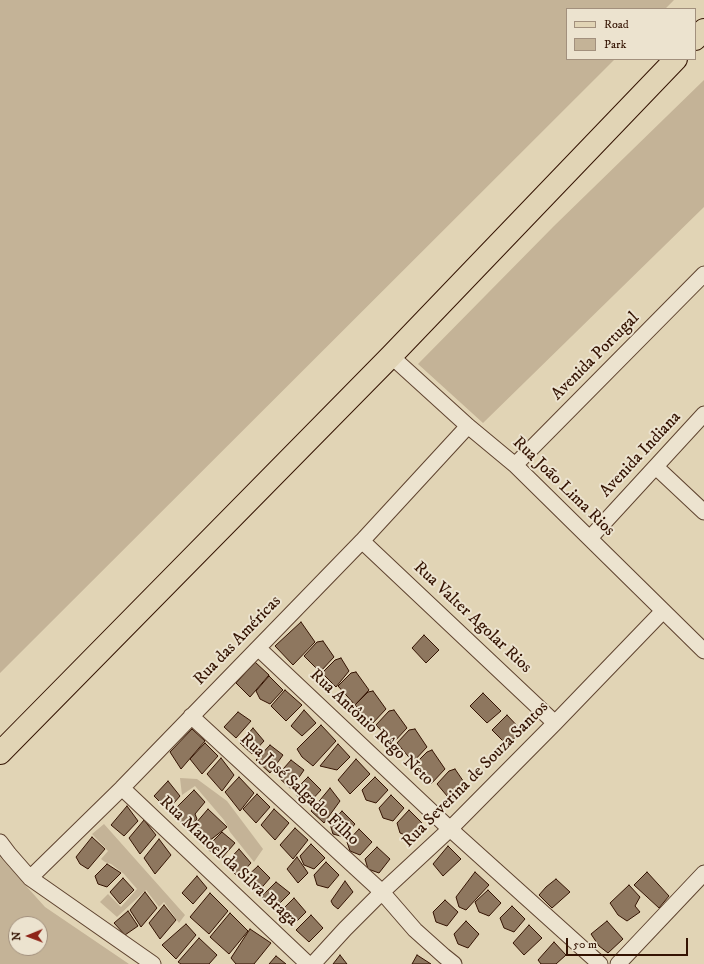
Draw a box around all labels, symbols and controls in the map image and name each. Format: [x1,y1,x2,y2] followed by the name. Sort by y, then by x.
[566,8,696,60] legend
[604,17,629,32] text: Road
[604,37,626,52] text: Park
[548,309,644,405] street label: Avenida Portugal
[596,408,686,502] street label: Avenida Indiana
[508,433,618,541] street label: Rua João Lima Rios
[409,558,535,678] street label: Rua Valter Agolar Rios
[190,592,286,690] street label: Rua das Américas
[305,665,437,791] street label: Rua Antônio Rêgo Neto
[399,698,553,852] street label: Rua Severina de Souza Santos
[235,729,363,851] street label: Rua José Salgado Filho
[155,793,301,931] street label: Rua Manoel da Silva Braga
[8,916,48,956] north arrow
[568,930,690,956] scale bar
[10,932,24,941] text: N
[573,937,597,952] text: 50 m

